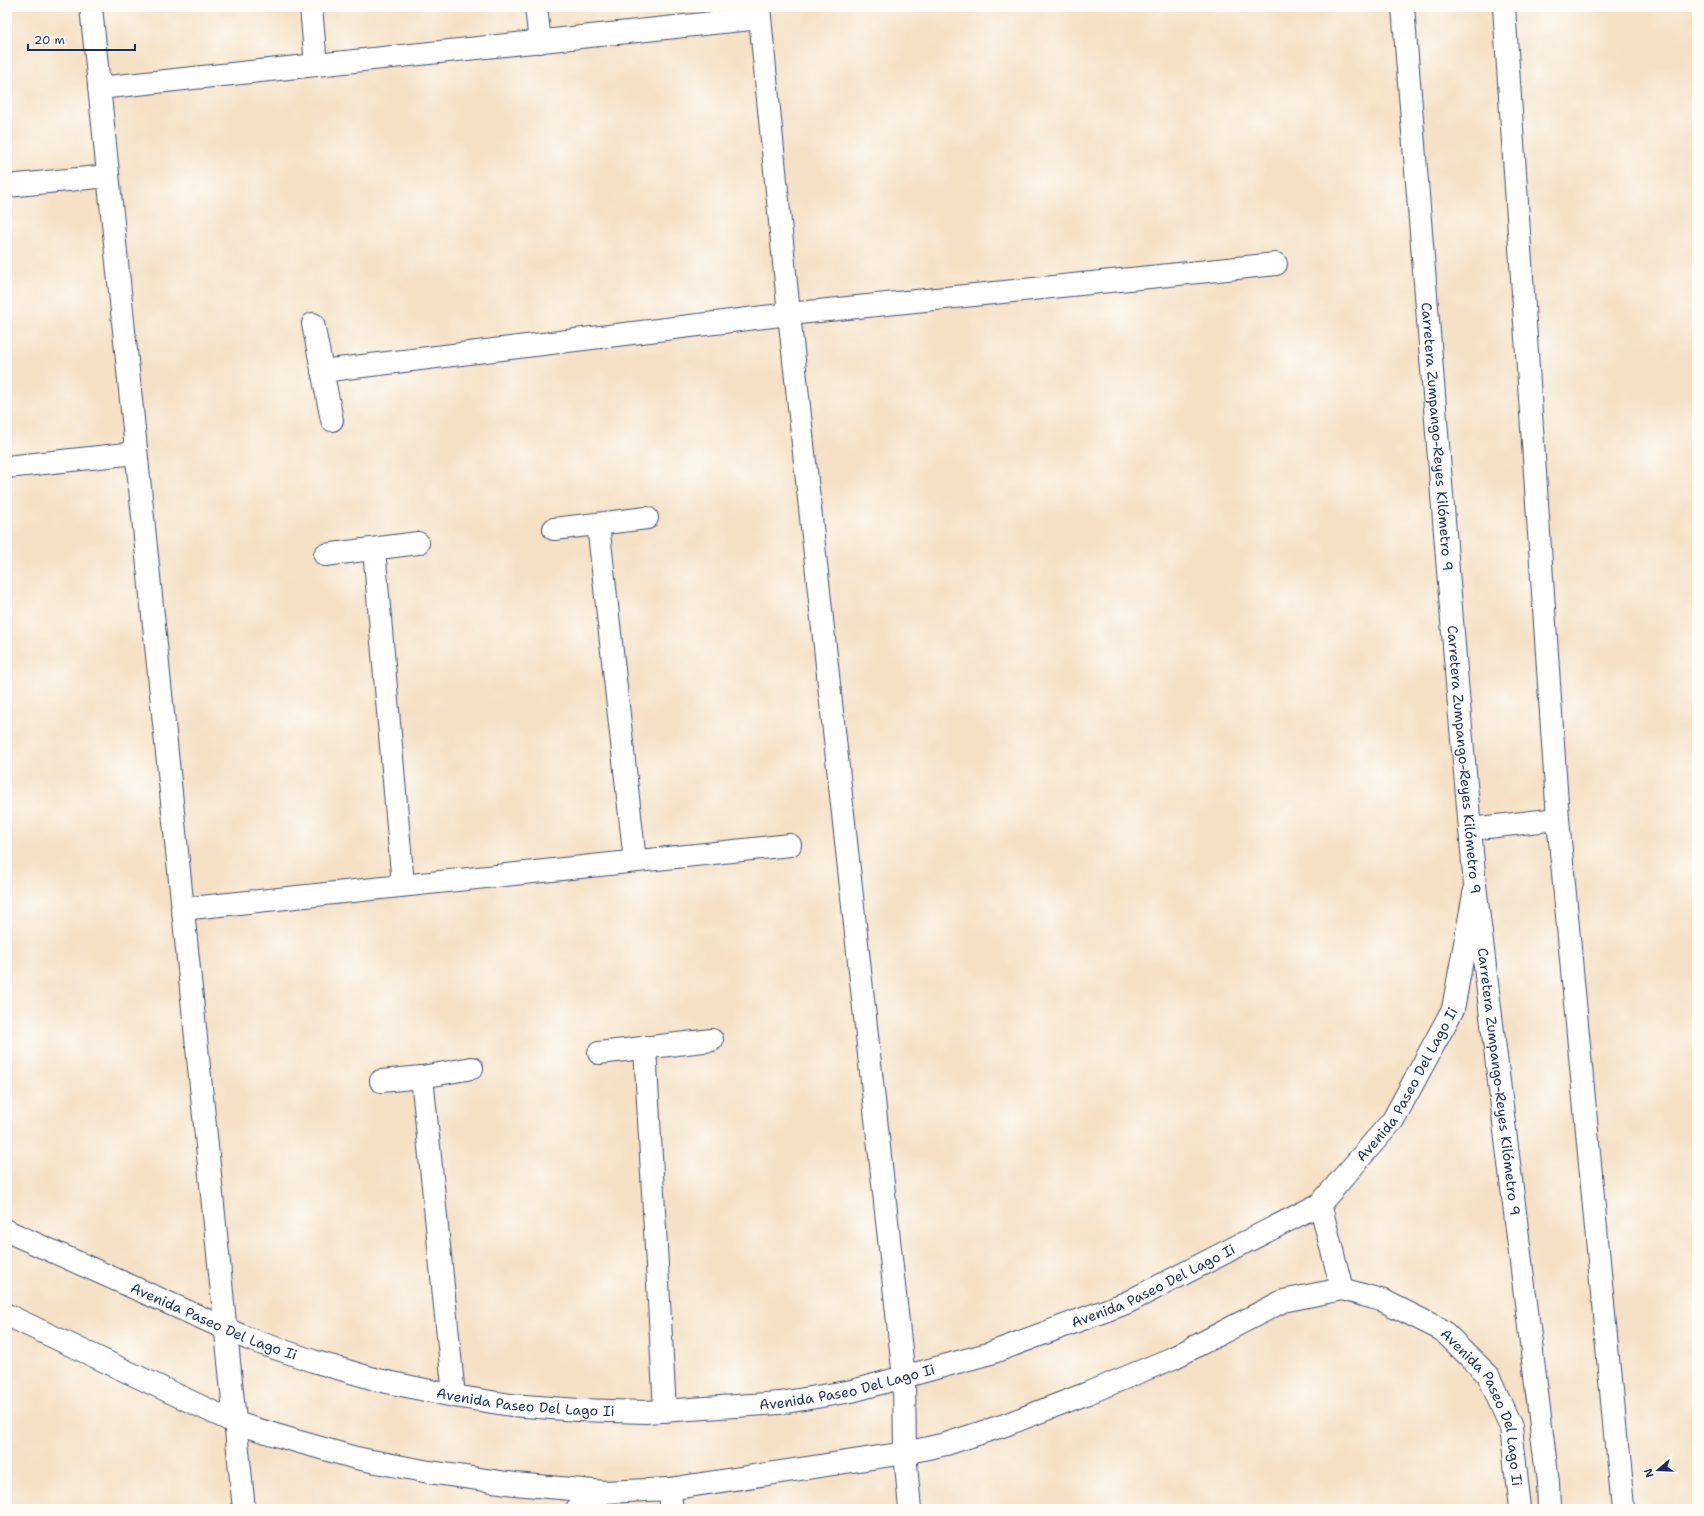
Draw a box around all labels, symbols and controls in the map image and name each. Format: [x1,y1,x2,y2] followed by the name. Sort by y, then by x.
[28,26,135,52] scale bar
[34,32,65,48] text: 20 m
[1418,302,1457,572] street label: Carretera Zumpango-Reyes Kilómetro 9
[1443,625,1485,895] street label: Carretera Zumpango-Reyes Kilómetro 9
[1474,947,1524,1216] street label: Carretera Zumpango-Reyes Kilómetro 9
[1352,1004,1461,1165] street label: Avenida Paseo Del Lago Ii
[1069,1240,1238,1332] street label: Avenida Paseo Del Lago Ii
[128,1278,300,1364] street label: Avenida Paseo Del Lago Ii
[1437,1325,1526,1487] street label: Avenida Paseo Del Lago Ii
[759,1360,937,1413] street label: Avenida Paseo Del Lago Ii
[435,1384,615,1420] street label: Avenida Paseo Del Lago Ii
[1638,1450,1678,1490] north arrow
[1640,1466,1658,1480] text: N

